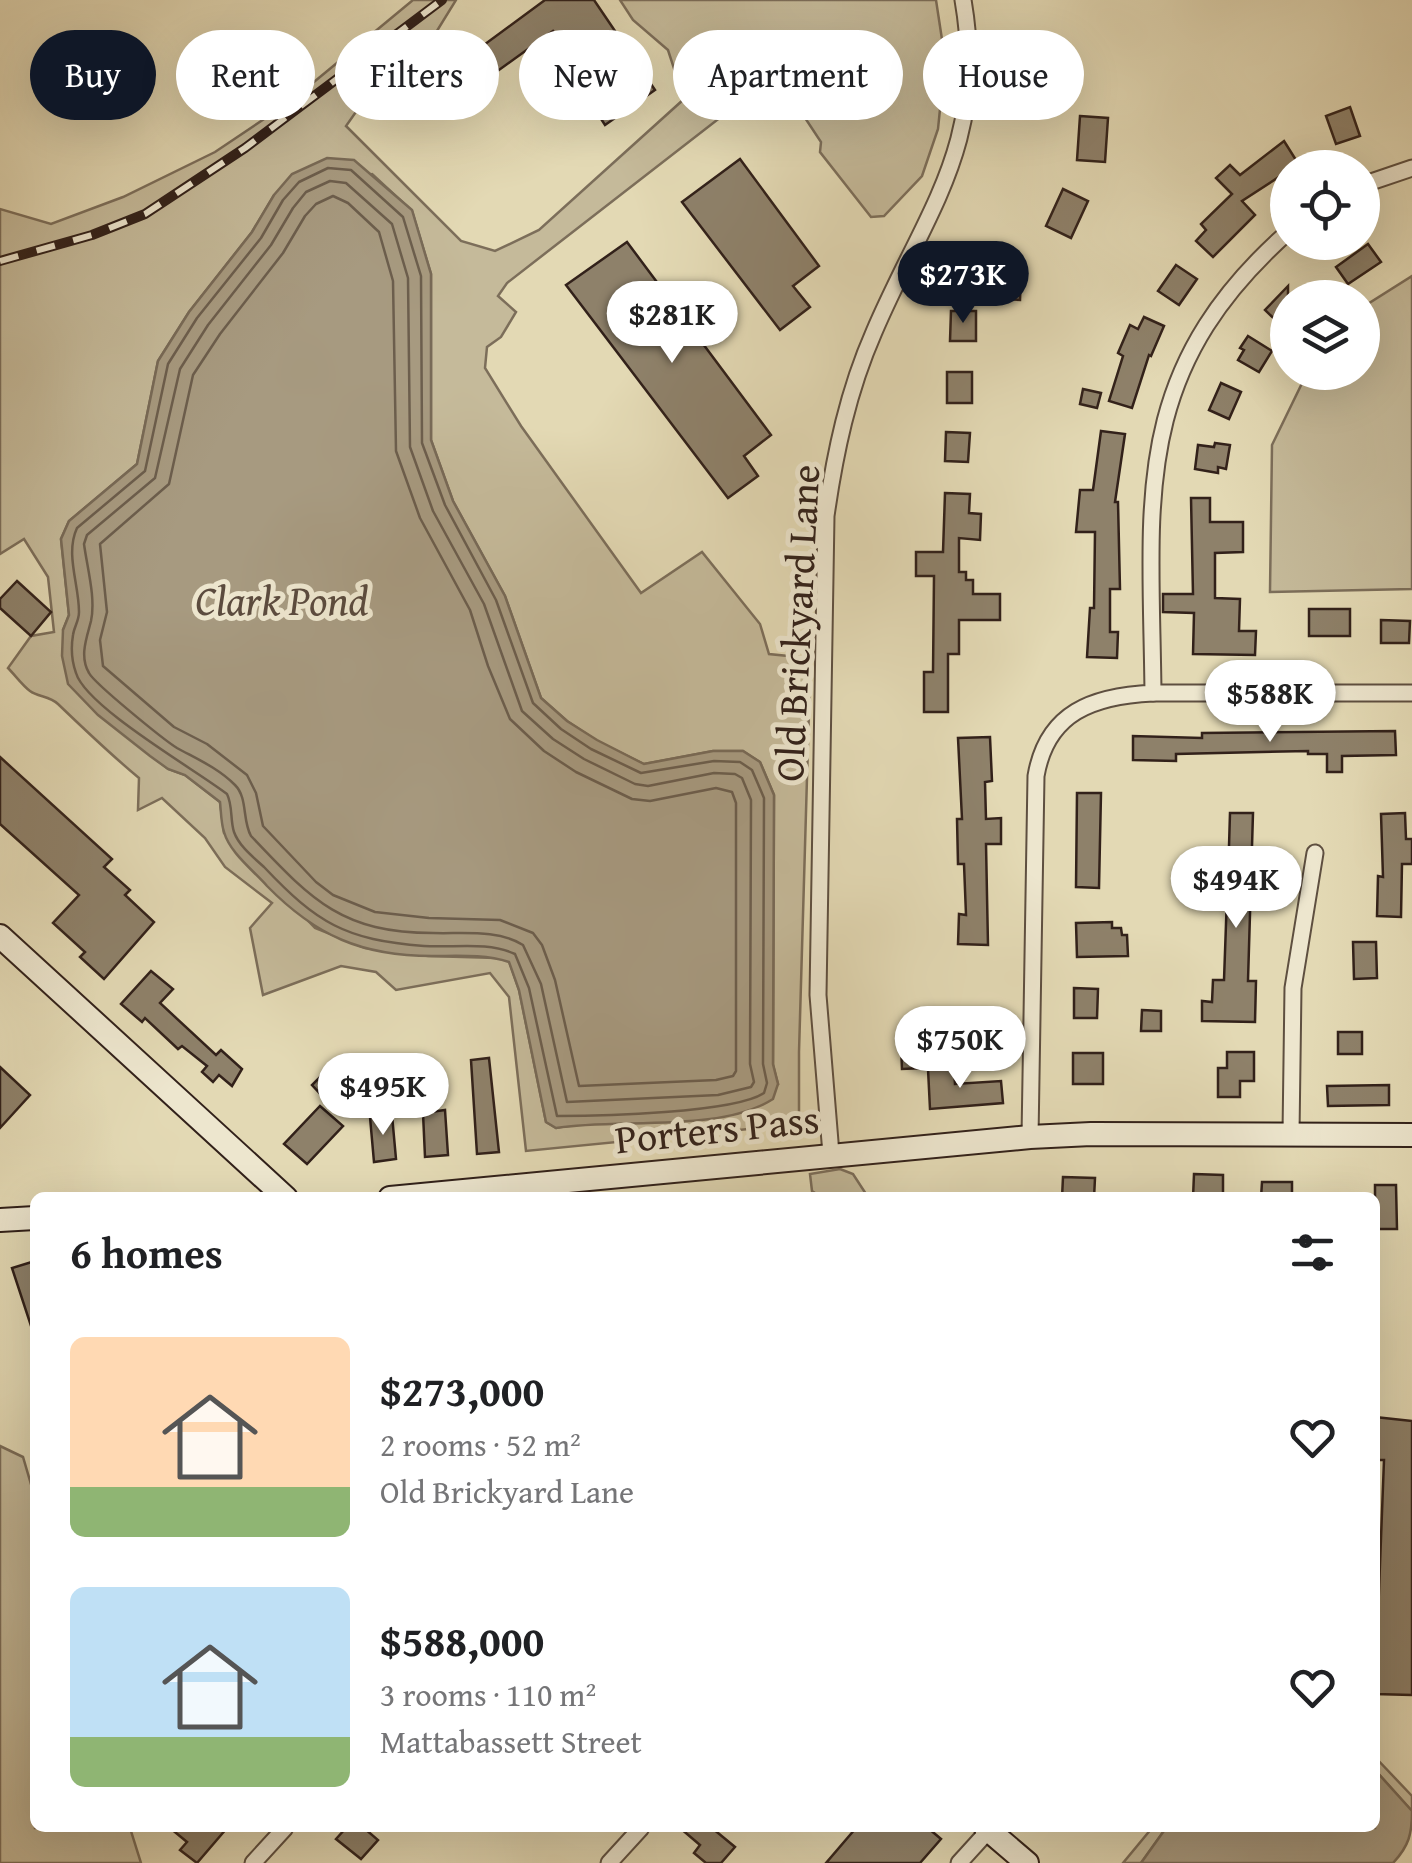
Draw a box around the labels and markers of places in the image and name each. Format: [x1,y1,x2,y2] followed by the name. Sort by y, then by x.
[893,241,1033,326] pin: $273K
[602,281,742,366] pin: $281K
[1200,660,1340,745] pin: $588K
[1166,846,1306,931] pin: $494K
[890,1006,1030,1091] pin: $750K
[313,1053,453,1138] pin: $495K

